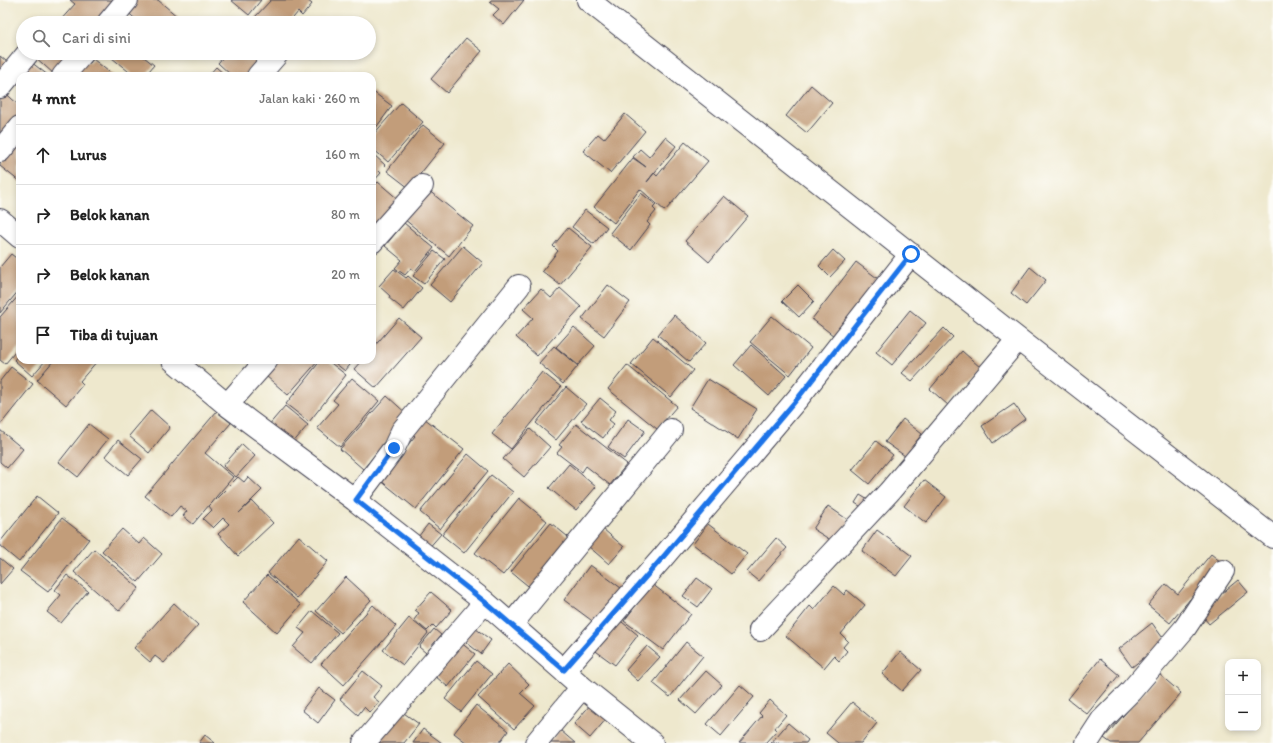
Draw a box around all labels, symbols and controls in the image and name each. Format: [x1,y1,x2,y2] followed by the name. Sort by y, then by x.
[16,16,376,60] search box
[30,27,52,49] icon: search
[62,29,131,47] text: Cari di sini
[32,88,76,108] text: 4 mnt
[259,91,360,106] text: Jalan kaki · 260 m
[32,144,54,166] icon: ahead
[70,146,107,164] text: Lurus
[325,147,360,162] text: 160 m
[32,204,54,226] icon: right
[70,206,150,224] text: Belok kanan
[331,207,360,222] text: 80 m
[902,245,920,263] route start
[32,264,54,286] icon: right
[70,266,150,284] text: Belok kanan
[331,267,360,282] text: 20 m
[32,324,54,346] icon: arrive
[70,326,158,344] text: Tiba di tujuan
[385,439,403,457] route end
[1225,659,1261,731] map controls
[1225,659,1261,695] button: +
[1225,695,1261,731] button: −

